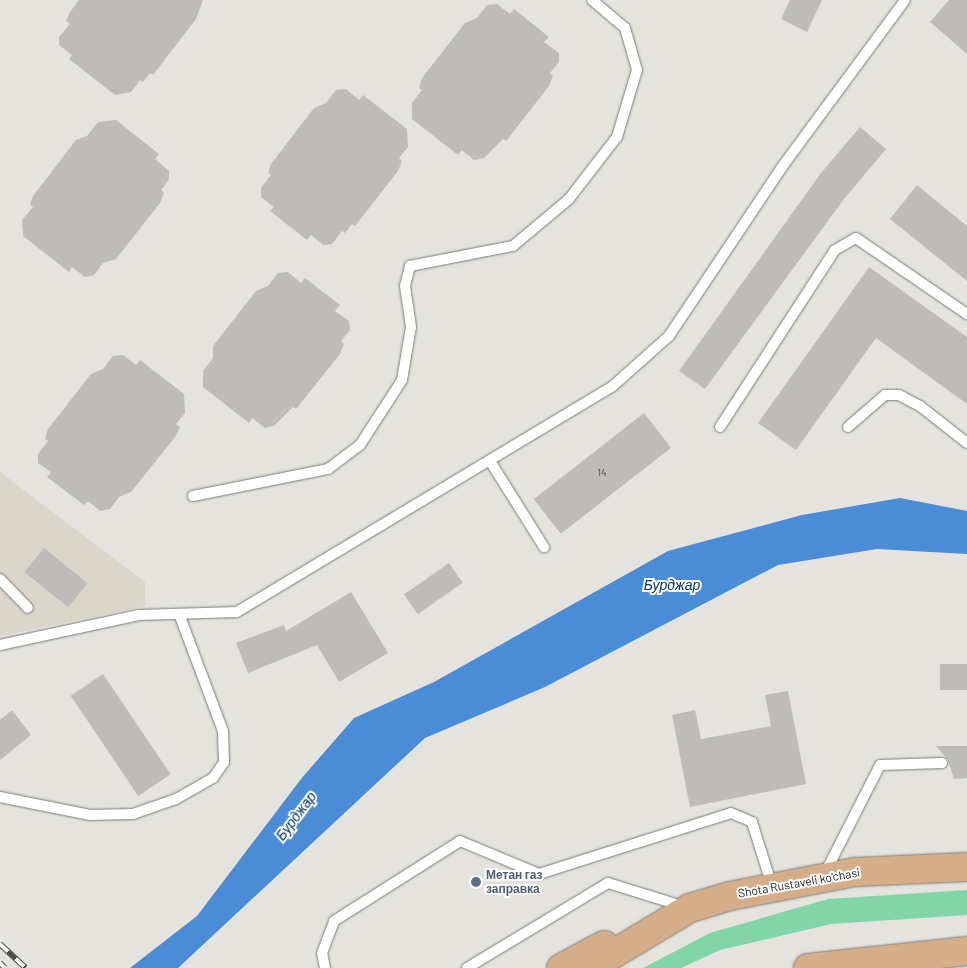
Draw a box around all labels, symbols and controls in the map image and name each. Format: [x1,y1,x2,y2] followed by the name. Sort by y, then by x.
[597,467,607,479] house number: 14
[644,577,700,593] water label: Бурджар
[272,788,320,844] water label: Бурджар
[737,865,861,901] street label: Shota Rustaveli ko'chasi
[486,868,542,896] place label: Метан газ заправка
[470,876,482,888] marker: Метан газ заправка

